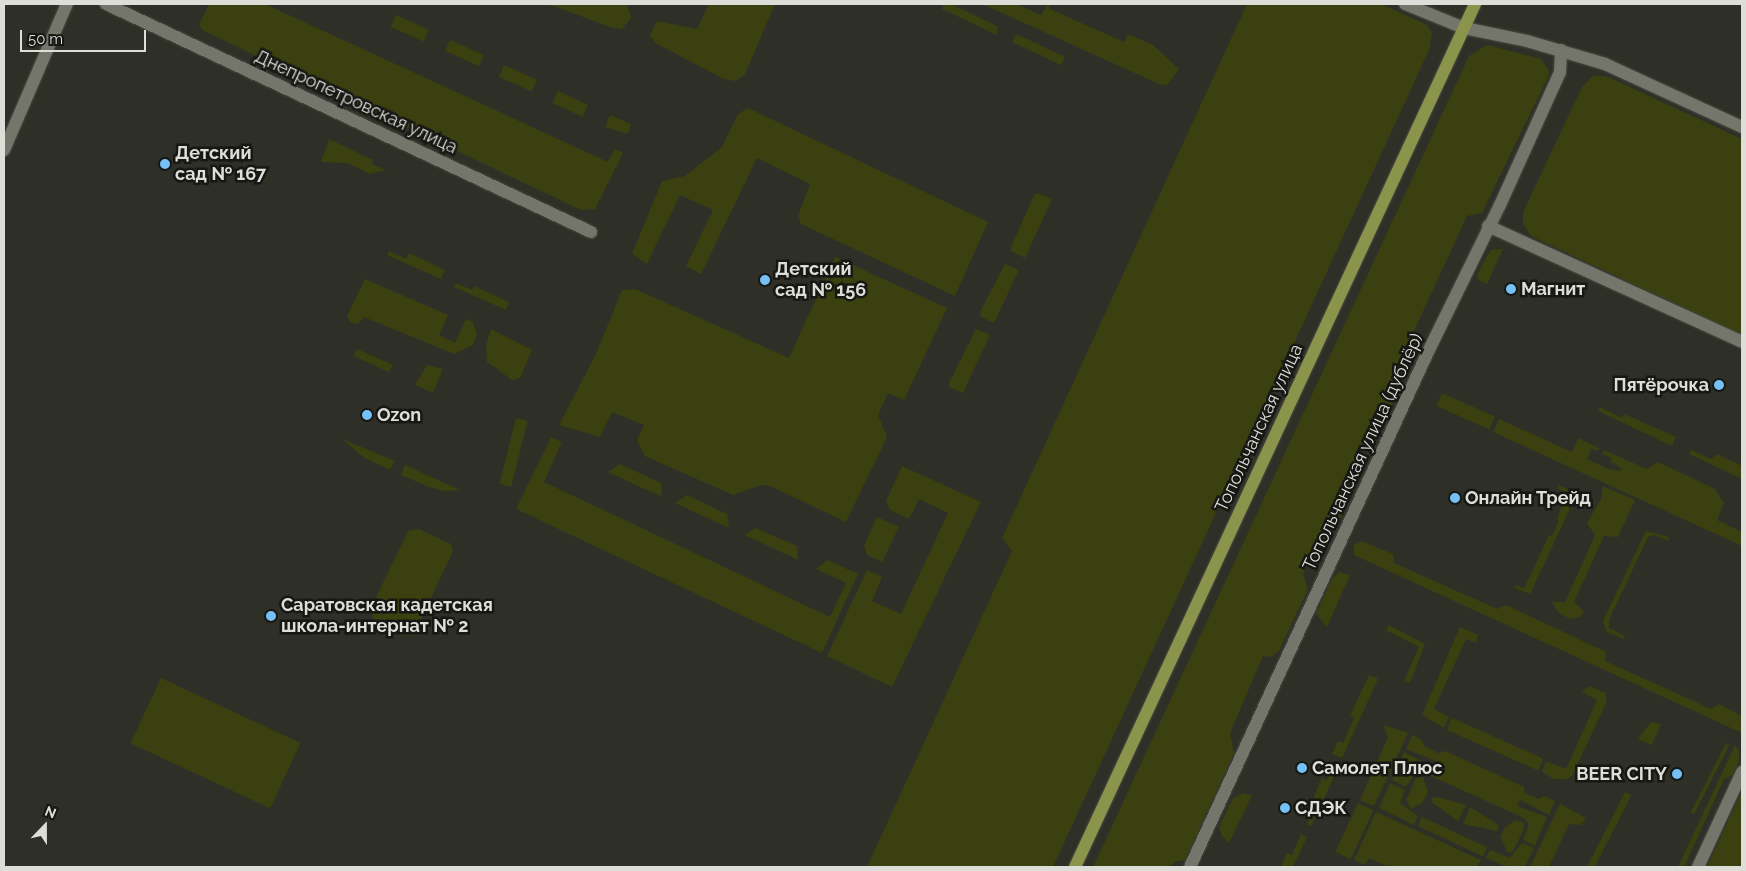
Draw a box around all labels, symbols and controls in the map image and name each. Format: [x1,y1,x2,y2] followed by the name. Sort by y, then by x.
[22,20,149,52] scale bar
[28,30,63,48] text: 50 m
[251,45,461,159] street label: Днепропетровская улица
[175,143,266,186] place label: Детский сад № 167
[159,158,171,170] marker: Детский сад № 167
[775,259,866,302] place label: Детский сад № 156
[759,274,771,286] marker: Детский сад № 156
[1521,278,1585,300] place label: Магнит
[1505,283,1517,295] marker: Магнит
[1298,330,1428,574] street label: Топольчанская улица (дублёр)
[1211,340,1307,516] street label: Топольчанская улица
[1613,374,1709,396] place label: Пятёрочка
[1713,379,1725,391] marker: Пятёрочка
[377,404,421,426] place label: Ozon
[361,409,373,421] marker: Ozon
[1465,487,1591,509] place label: Онлайн Трейд
[1449,492,1461,504] marker: Онлайн Трейд
[281,595,493,638] place label: Саратовская кадетская школа-интернат № 2
[265,610,277,622] marker: Саратовская кадетская школа-интернат № 2
[1312,757,1442,779] place label: Самолет Плюс
[1296,762,1308,774] marker: Самолет Плюс
[1576,763,1667,785] place label: BEER CITY
[1671,768,1683,780] marker: BEER CITY
[1295,797,1347,819] place label: СДЭК
[20,801,70,851] north arrow
[1279,802,1291,814] marker: СДЭК
[43,803,59,822] text: N

